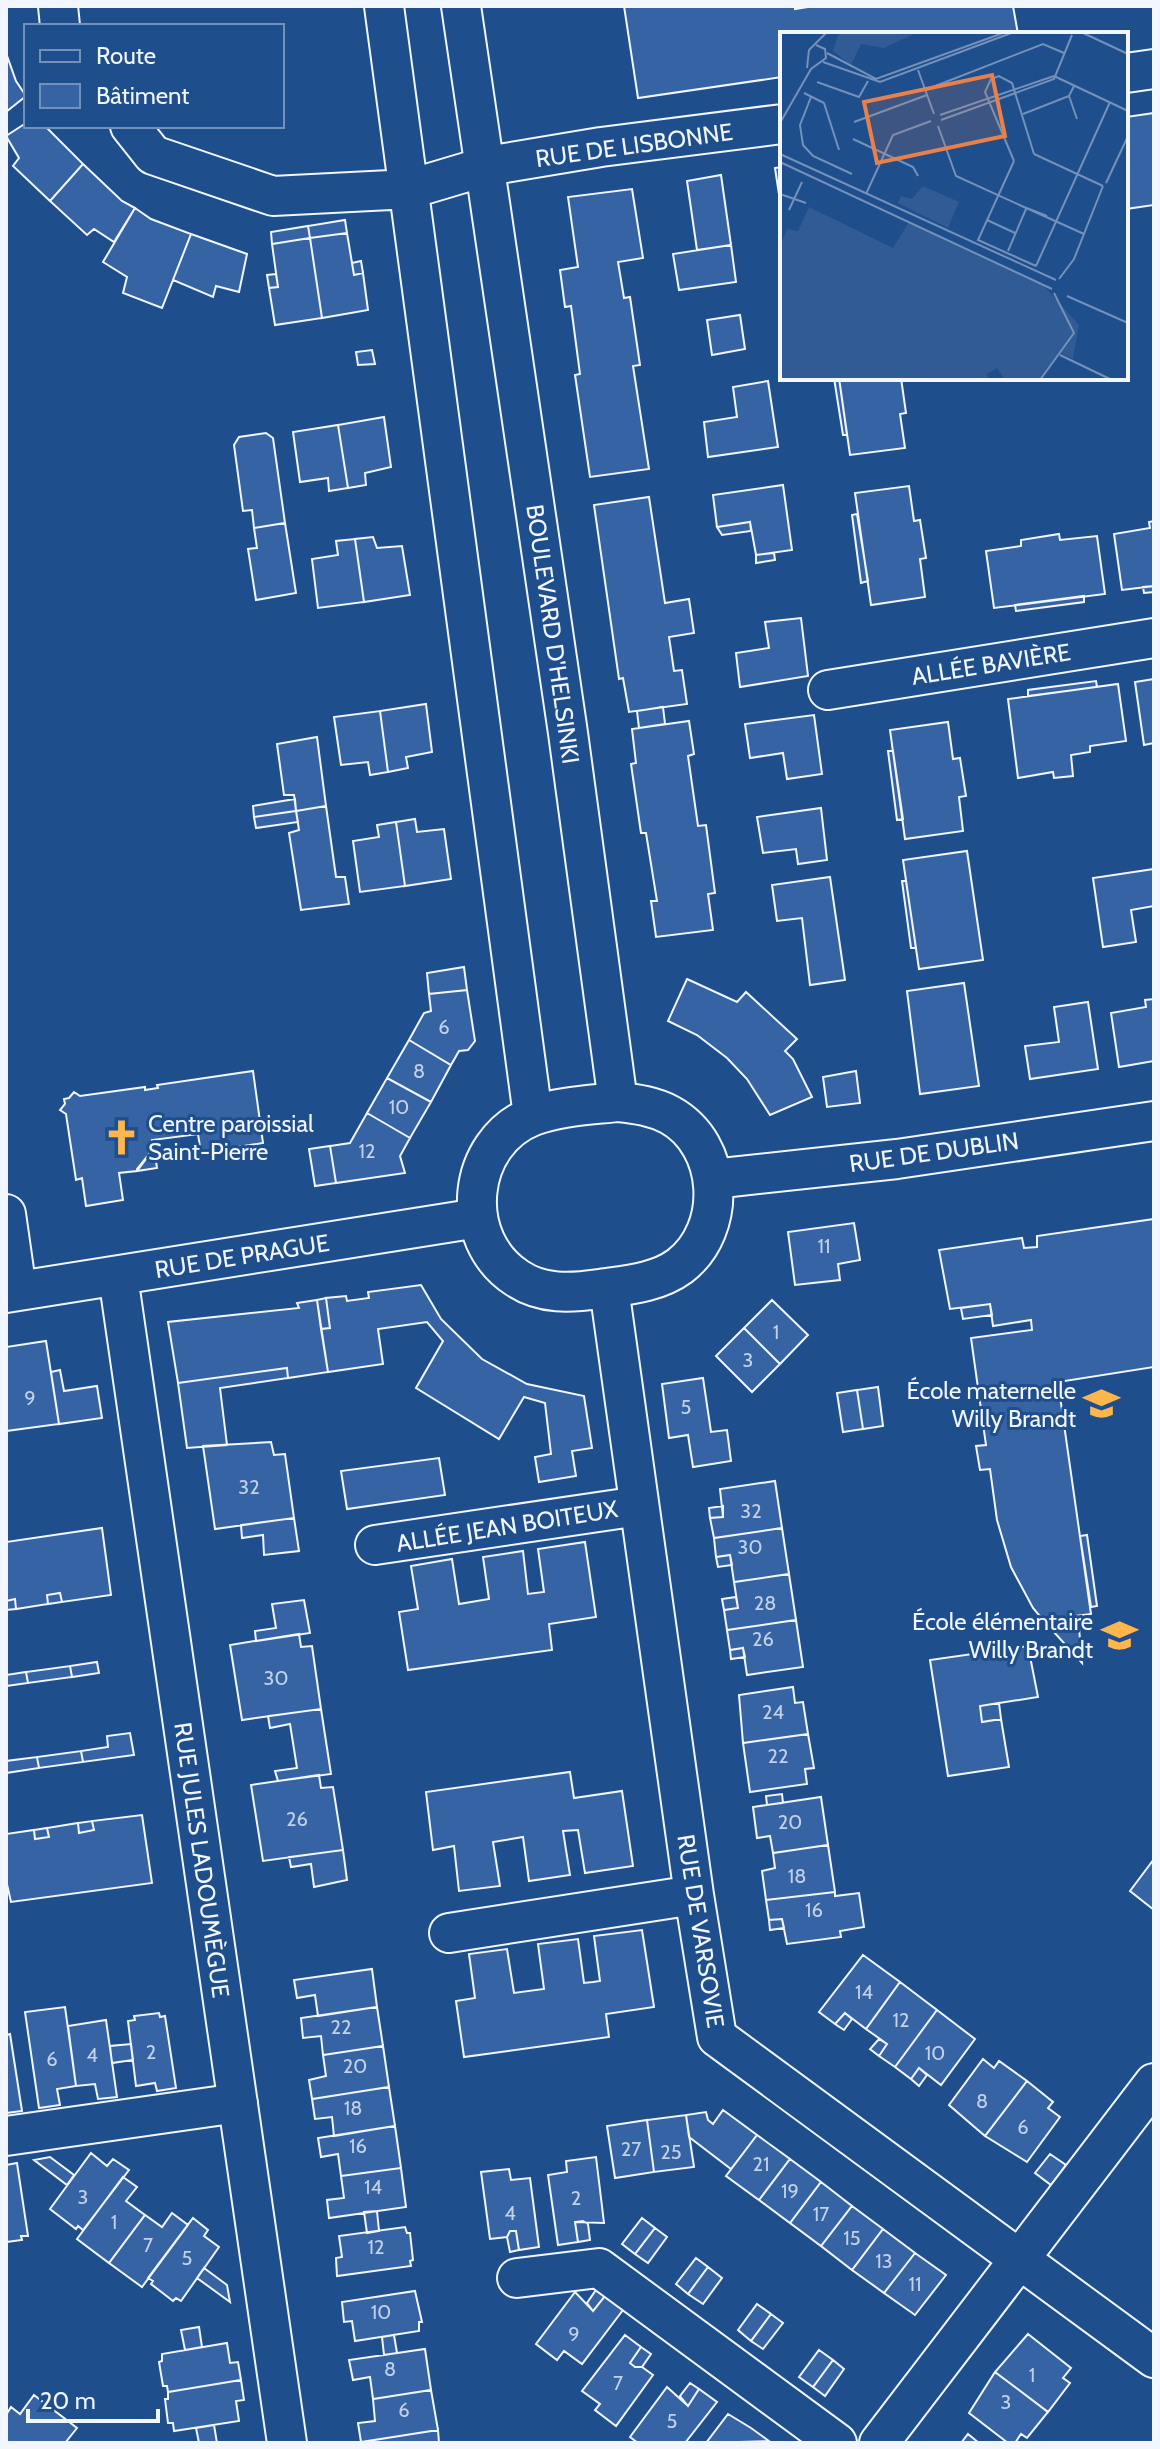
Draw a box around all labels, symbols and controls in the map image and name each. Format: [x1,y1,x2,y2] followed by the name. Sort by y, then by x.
[24,24,284,128] legend
[780,32,1128,380] inset map
[96,41,156,70] text: Route
[96,81,189,110] text: Bâtiment
[534,117,734,173] street label: RUE DE LISBONNE
[520,502,586,766] street label: BOULEVARD D'HELSINKI
[909,637,1073,691] street label: ALLÉE BAVIÈRE
[438,1015,450,1039] house number: 6
[413,1059,425,1083] house number: 8
[389,1095,409,1119] house number: 10
[148,1109,314,1166] place label: Centre paroissial Saint-Pierre
[103,1118,141,1156] church icon: Centre paroissial Saint-Pierre
[847,1126,1021,1178] street label: RUE DE DUBLIN
[359,1139,376,1163] house number: 12
[153,1228,331,1284] street label: RUE DE PRAGUE
[817,1234,831,1258] house number: 11
[773,1320,779,1344] house number: 1
[743,1348,753,1372] house number: 3
[907,1376,1076,1433] place label: École maternelle Willy Brandt
[1083,1385,1121,1423] school or university icon: École maternelle Willy Brandt
[24,1386,36,1410] house number: 9
[681,1395,691,1419] house number: 5
[238,1475,260,1499] house number: 32
[394,1494,621,1558] street label: ALLÉE JEAN BOITEUX
[740,1499,762,1523] house number: 32
[738,1535,762,1559] house number: 30
[754,1591,776,1615] house number: 28
[912,1607,1093,1664] place label: École élémentaire Willy Brandt
[1100,1616,1138,1654] school or university icon: École élémentaire Willy Brandt
[752,1627,774,1651] house number: 26
[264,1666,288,1690] house number: 30
[762,1700,784,1724] house number: 24
[168,1720,236,2000] street label: RUE JULES LADOUMÈGUE
[768,1744,788,1768] house number: 22
[286,1807,308,1831] house number: 26
[778,1810,802,1834] house number: 20
[671,1832,731,2030] street label: RUE DE VARSOVIE
[788,1864,806,1888] house number: 18
[805,1898,823,1922] house number: 16
[855,1980,873,2004] house number: 14
[893,2008,910,2032] house number: 12
[331,2015,351,2039] house number: 22
[146,2040,156,2064] house number: 2
[925,2041,945,2065] house number: 10
[86,2043,98,2067] house number: 4
[46,2047,58,2071] house number: 6
[343,2054,367,2078] house number: 20
[976,2089,988,2113] house number: 8
[344,2096,362,2120] house number: 18
[1017,2115,1029,2139] house number: 6
[349,2134,367,2158] house number: 16
[621,2137,641,2161] house number: 27
[660,2140,682,2164] house number: 25
[753,2152,770,2176] house number: 21
[364,2175,382,2199] house number: 14
[781,2179,799,2203] house number: 19
[78,2185,88,2209] house number: 3
[571,2186,581,2210] house number: 2
[504,2201,516,2225] house number: 4
[813,2202,829,2226] house number: 17
[111,2210,117,2234] house number: 1
[843,2226,861,2250] house number: 15
[143,2233,153,2257] house number: 7
[368,2235,385,2259] house number: 12
[182,2246,192,2270] house number: 5
[875,2249,893,2273] house number: 13
[908,2272,922,2296] house number: 11
[371,2300,391,2324] house number: 10
[568,2322,580,2346] house number: 9
[384,2357,396,2381] house number: 8
[1029,2363,1035,2387] house number: 1
[613,2371,623,2395] house number: 7
[28,2373,158,2423] scale bar
[40,2386,96,2415] text: 20 m
[1001,2390,1011,2414] house number: 3
[398,2398,410,2422] house number: 6
[667,2409,677,2433] house number: 5

